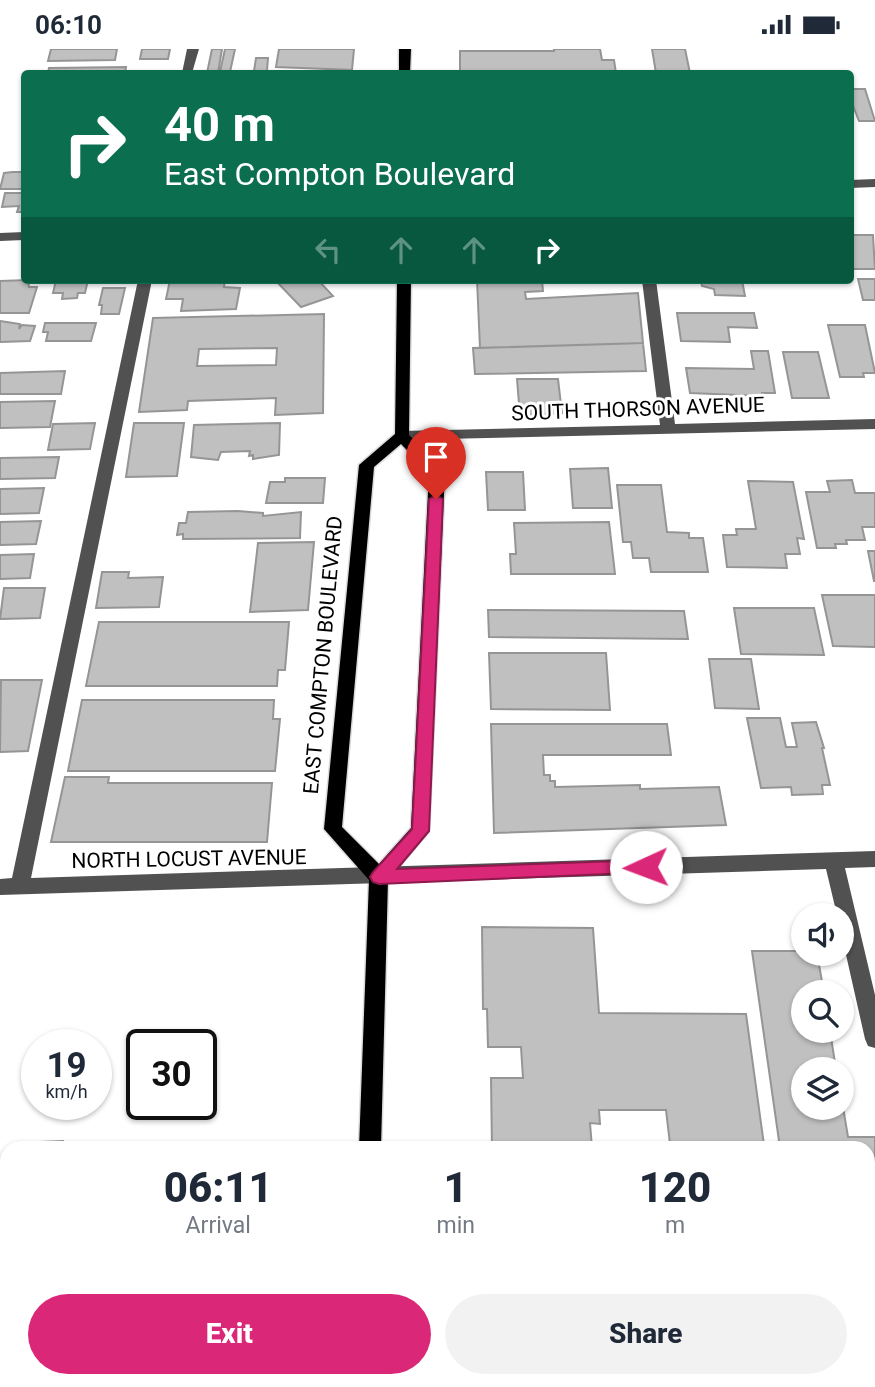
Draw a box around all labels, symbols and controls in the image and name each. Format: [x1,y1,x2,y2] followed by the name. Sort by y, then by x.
[35,10,102,40] text: 06:10
[164,96,275,153] text: 40 m
[49,98,140,189] icon: right
[164,155,515,193] text: East Compton Boulevard
[309,231,347,269] icon: left
[382,231,420,269] icon: ahead
[455,231,493,269] icon: ahead
[528,231,566,269] icon: right
[511,393,765,425] street label: SOUTH THORSON AVENUE
[406,427,466,499] pin
[417,438,455,476] icon: arrive
[299,515,347,795] street label: EAST COMPTON BOULEVARD
[609,830,683,904] position arrow
[71,845,307,873] street label: NORTH LOCUST AVENUE
[791,903,854,1120] map controls
[791,903,854,966] button: sound
[791,980,854,1043] button: search
[126,1029,217,1120] speed limit sign: 30
[46,1045,87,1086] text: 19
[791,1057,854,1120] button: layers
[45,1081,88,1102] text: km/h
[164,1163,273,1212] text: 06:11
[444,1163,468,1212] text: 1
[639,1163,711,1212] text: 120
[186,1212,251,1239] text: Arrival
[436,1212,475,1239] text: min
[665,1212,685,1239] text: m
[28,1294,431,1374] button: Exit
[445,1294,847,1374] button: Share

